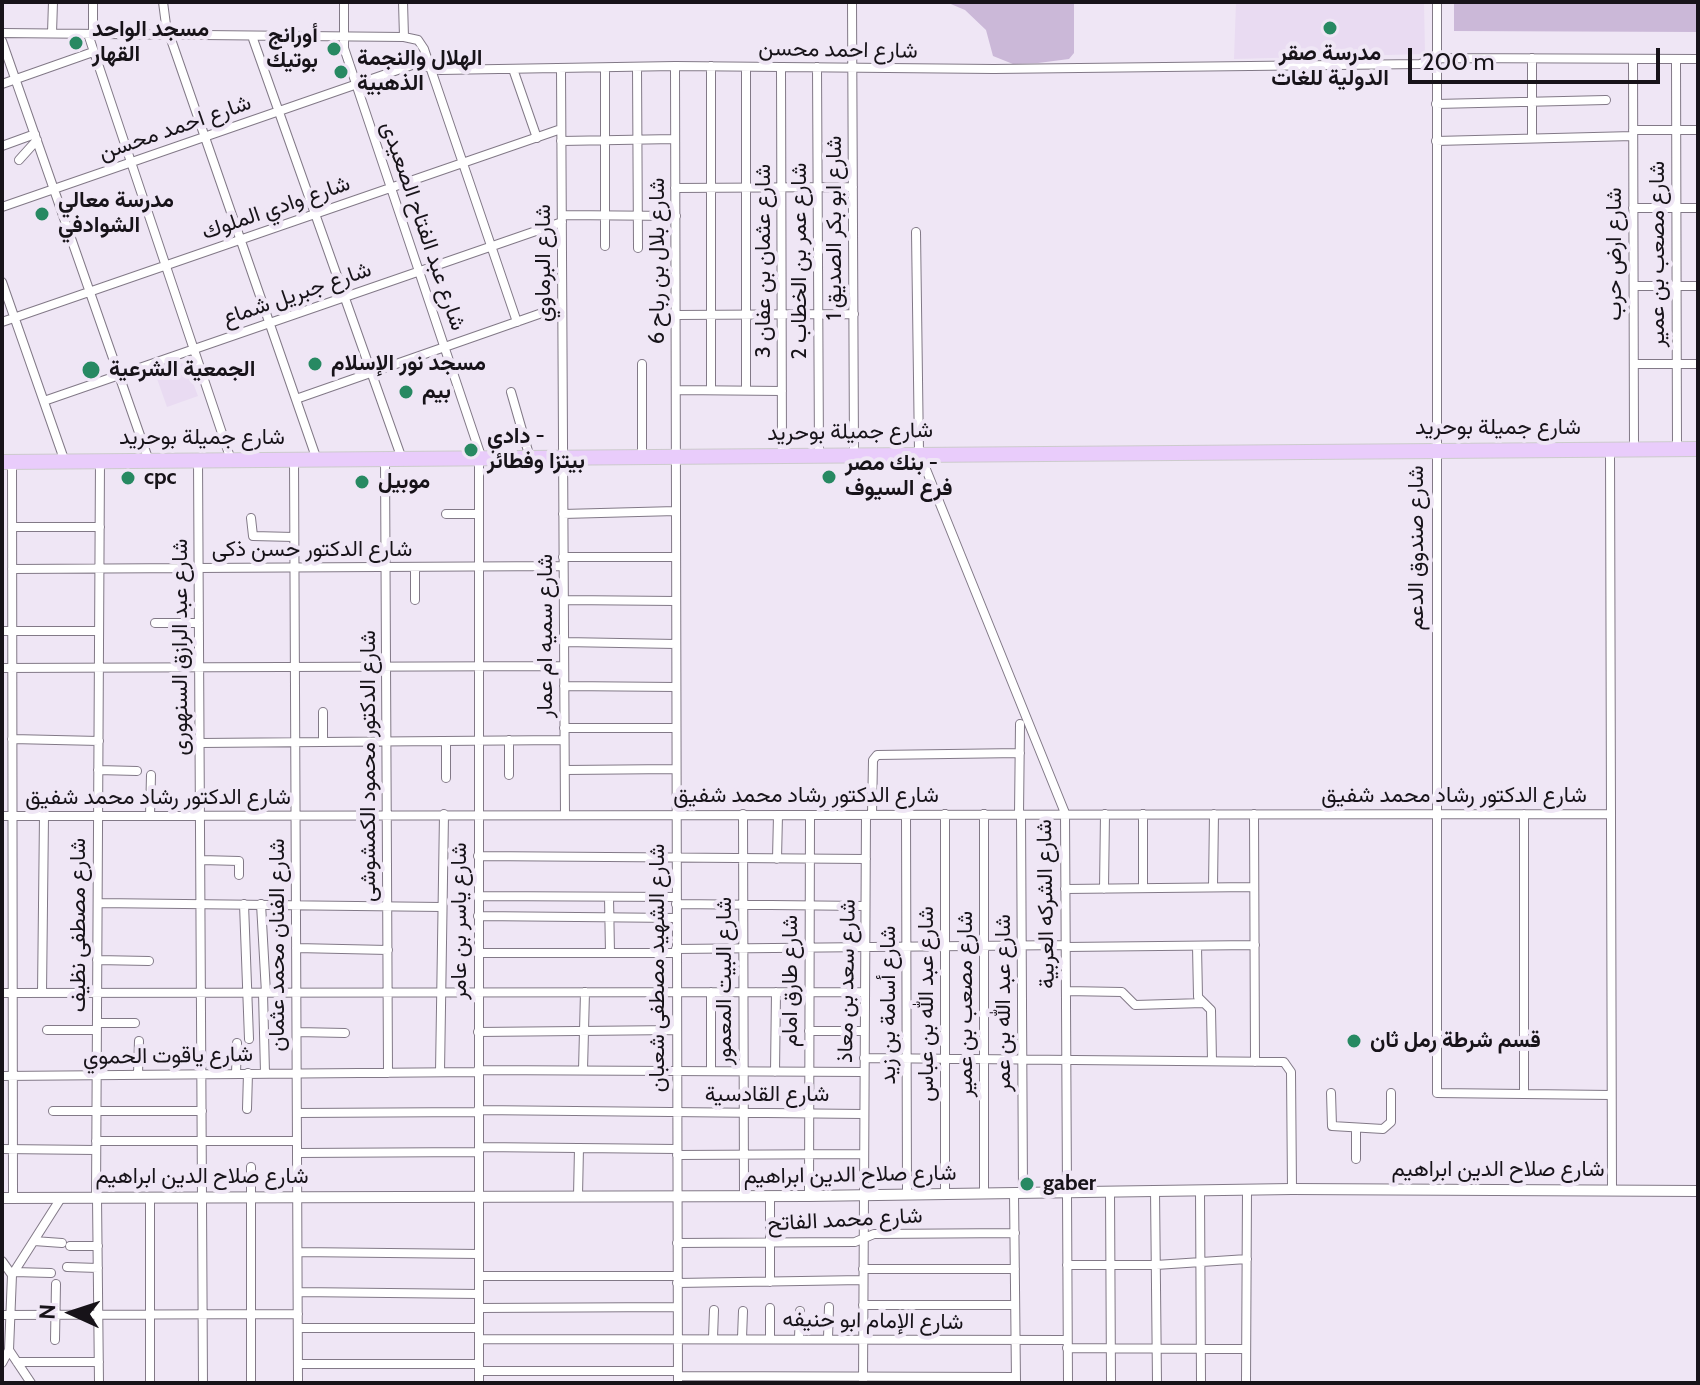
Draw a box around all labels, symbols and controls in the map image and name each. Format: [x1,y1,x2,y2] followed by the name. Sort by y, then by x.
[92,17,209,68] place label: مسجد الواحد القهار
[1321,19,1339,37] marker: مدرسة صقر الدولية للغات
[266,23,318,74] place label: أورانج بوتيك
[1412,32,1664,82] scale bar
[67,34,85,52] marker: مسجد الواحد القهار
[758,35,918,65] street label: شارع احمد محسن
[325,40,343,58] marker: أورانج بوتيك
[1271,41,1389,92] place label: مدرسة صقر الدولية للغات
[357,46,483,98] place label: الهلال والنجمة الذهبية
[1422,47,1495,76] text: 200 m
[332,63,350,81] marker: الهلال والنجمة الذهبية
[95,90,255,166] street label: شارع احمد محسن
[375,118,471,334] street label: شارع عبد الفتاح الصعيدى
[822,136,848,320] street label: شارع ابو بكر الصديق 1
[1645,161,1671,347] street label: شارع مصعب بن عمير
[787,163,813,359] street label: شارع عمر بن الخطاب 2
[751,164,777,358] street label: شارع عثمان بن عفان 3
[198,170,354,246] street label: شارع وادي الملوك
[645,178,671,344] street label: شارع بلال بن رباح 6
[1602,187,1628,321] street label: شارع ارض حرب
[58,188,174,240] place label: مدرسة معالي الشوادفي
[531,204,557,322] street label: شارع البرماوي
[33,205,51,223] marker: مدرسة معالي الشوادفي
[219,256,375,332] street label: شارع جبريل شماع
[331,351,486,377] place label: مسجد نور الإسلام
[306,355,324,373] marker: مسجد نور الإسلام
[109,357,255,383] place label: الجمعية الشرعية
[80,359,102,381] marker: الجمعية الشرعية
[422,379,451,405] place label: بيم
[397,383,415,401] marker: بيم
[1415,415,1581,441] street label: شارع جميلة بوحريد
[767,417,933,447] street label: شارع جميلة بوحريد
[487,424,585,476] place label: دادي - بيتزا وفطائر
[119,425,285,451] street label: شارع جميلة بوحريد
[462,441,480,459] marker: دادي - بيتزا وفطائر
[845,451,953,502] place label: بنك مصر - فرع السيوف
[144,465,177,491] place label: cpc
[1404,465,1430,631] street label: شارع صندوق الدعم
[820,468,838,486] marker: بنك مصر - فرع السيوف
[119,469,137,487] marker: cpc
[378,469,430,495] place label: موبيل
[353,473,371,491] marker: موبيل
[212,537,412,563] street label: شارع الدكتور حسن ذكى
[168,539,194,755] street label: شارع عبد الرازق السنهورى
[533,554,559,718] street label: شارع سميه ام عمار
[356,630,382,902] street label: شارع الدكتور محمود الكمشوشى
[673,783,939,809] street label: شارع الدكتور رشاد محمد شفيق
[1321,783,1587,809] street label: شارع الدكتور رشاد محمد شفيق
[25,785,291,811] street label: شارع الدكتور رشاد محمد شفيق
[1031,819,1061,989] street label: شارع الشركه العربية
[66,838,92,1012] street label: شارع مصطفى نظيف
[265,838,291,1052] street label: شارع الفنان محمد عثمان
[447,842,473,1000] street label: شارع ياسر بن عامر
[645,844,671,1092] street label: شارع الشهيد مصطفى شعبان
[712,897,738,1065] street label: شارع البيت المعمور
[832,899,862,1063] street label: شارع سعد بن معاذ
[914,906,940,1102] street label: شارع عبد الله بن عباس
[953,911,979,1097] street label: شارع مصعب بن عمير
[991,914,1017,1092] street label: شارع عبد الله بن عمر
[778,915,804,1047] street label: شارع طارق امام
[876,926,902,1084] street label: شارع أسامة بن زيد
[1370,1028,1541,1054] place label: قسم شرطة رمل ثان
[1345,1032,1363,1050] marker: قسم شرطة رمل ثان
[83,1041,253,1071] street label: شارع ياقوت الحموي
[705,1082,829,1108] street label: شارع القادسية
[1392,1157,1604,1183] street label: شارع صلاح الدين ابراهيم
[743,1160,957,1190] street label: شارع صلاح الدين ابراهيم
[96,1164,308,1190] street label: شارع صلاح الدين ابراهيم
[1043,1171,1096,1197] place label: gaber
[1018,1175,1036,1193] marker: gaber
[767,1203,923,1237] street label: شارع محمد الفاتح
[32,1273,112,1353] north arrow
[34,1303,61,1320] text: N
[782,1306,964,1336] street label: شارع الإمام ابو حنيفه

